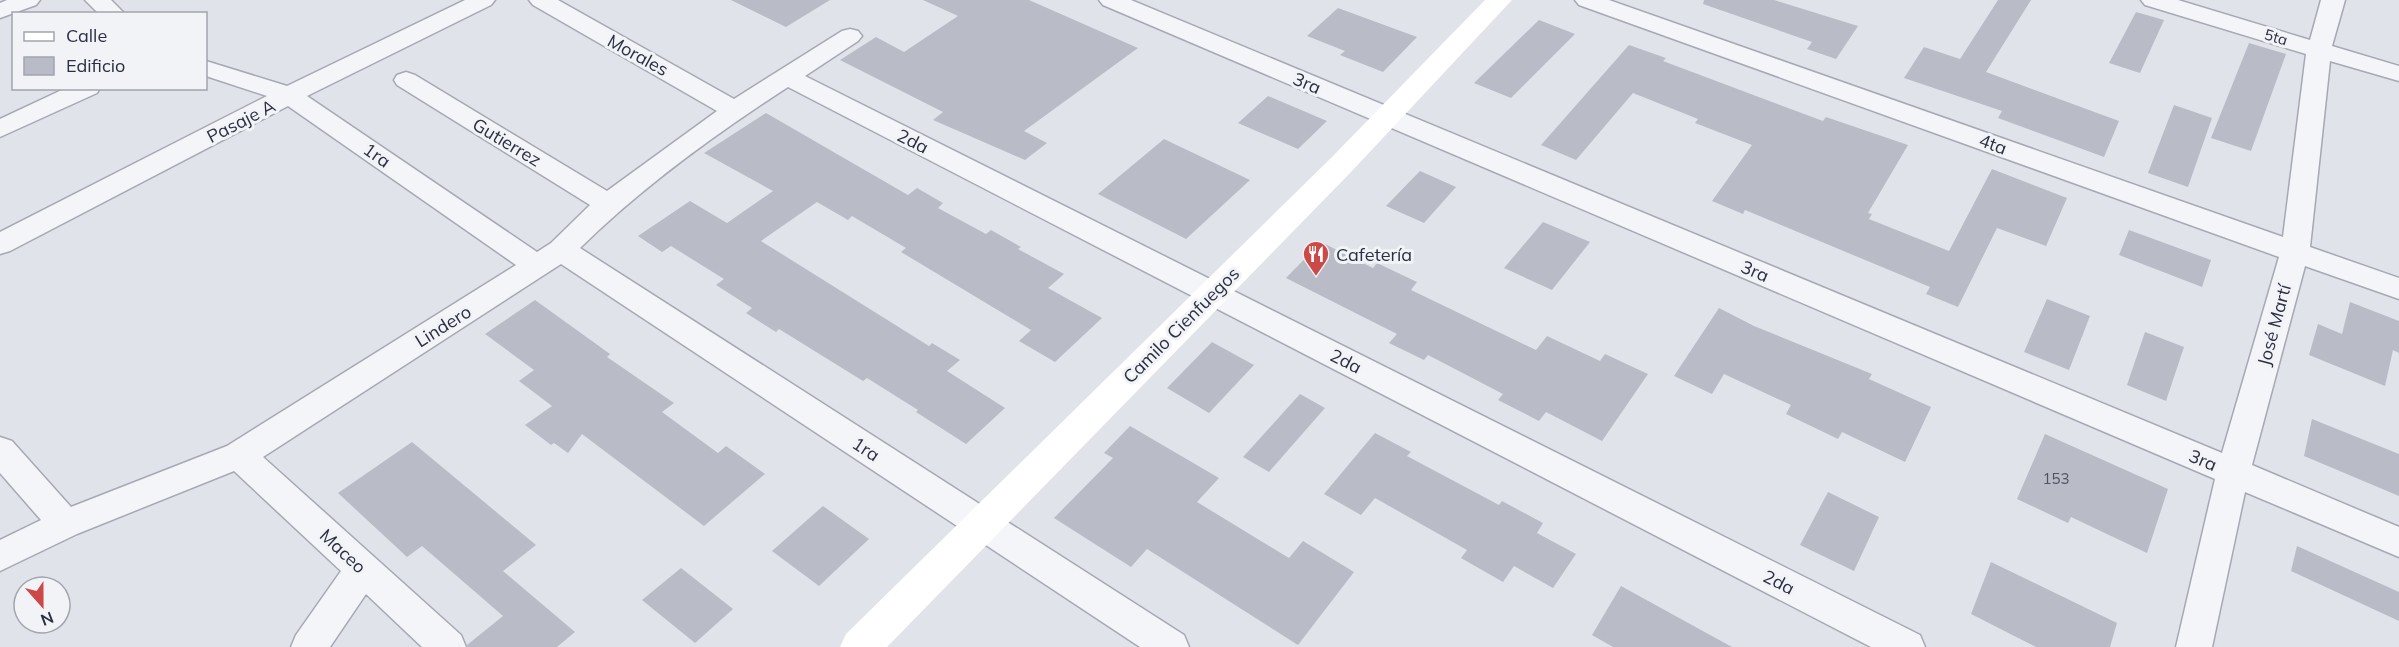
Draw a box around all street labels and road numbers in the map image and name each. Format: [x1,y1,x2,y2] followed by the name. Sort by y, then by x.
[2262,25,2290,49] street label: 5ta
[604,29,672,81] street label: Morales
[1290,67,1324,99] street label: 3ra
[203,94,279,148] street label: Pasaje A
[469,113,545,171] street label: Gutierrez
[893,123,933,159] street label: 2da
[1976,128,2010,160] street label: 4ta
[359,138,395,172] street label: 1ra
[1738,255,1772,287] street label: 3ra
[1118,262,1244,388] street label: Camilo Cienfuegos
[2252,280,2296,368] street label: José Martí
[411,300,475,352] street label: Lindero
[1326,343,1366,379] street label: 2da
[848,432,884,466] street label: 1ra
[2186,444,2220,476] street label: 3ra
[315,524,371,578] street label: Maceo
[1759,564,1799,600] street label: 2da

